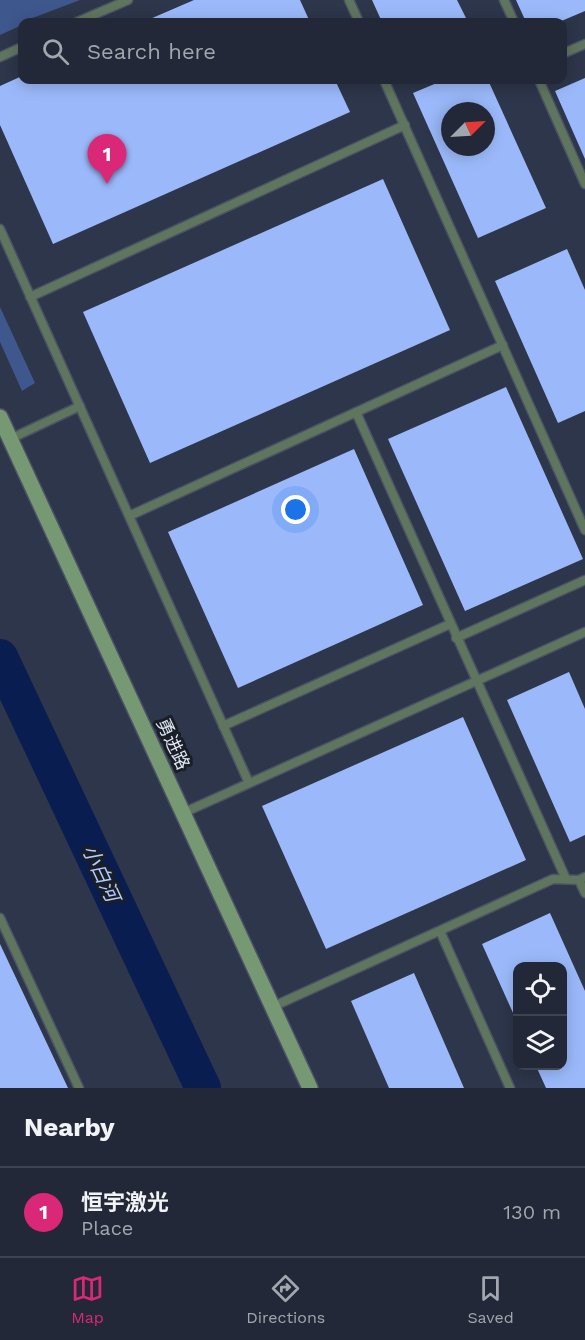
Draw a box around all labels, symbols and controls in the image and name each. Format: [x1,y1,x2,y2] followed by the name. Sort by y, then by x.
[18,18,567,84] search box
[39,35,72,68] icon: search
[87,39,216,64] text: Search here
[441,102,495,156] north arrow
[88,134,126,184] pin: 1
[281,495,310,524] your location
[153,715,194,773] street label: 勇进路
[77,841,126,909] water label: 小白河
[513,962,567,1070] map controls
[513,962,567,1016] button: locate
[513,1016,567,1070] button: layers
[24,1112,115,1142] text: Nearby
[81,1190,169,1215] text: 恒宇激光
[39,1200,48,1224] text: 1
[503,1200,561,1224] text: 130 m
[81,1216,133,1240] text: Place
[71,1272,104,1327] tab: Map
[246,1272,325,1327] tab: Directions
[467,1272,514,1327] tab: Saved

